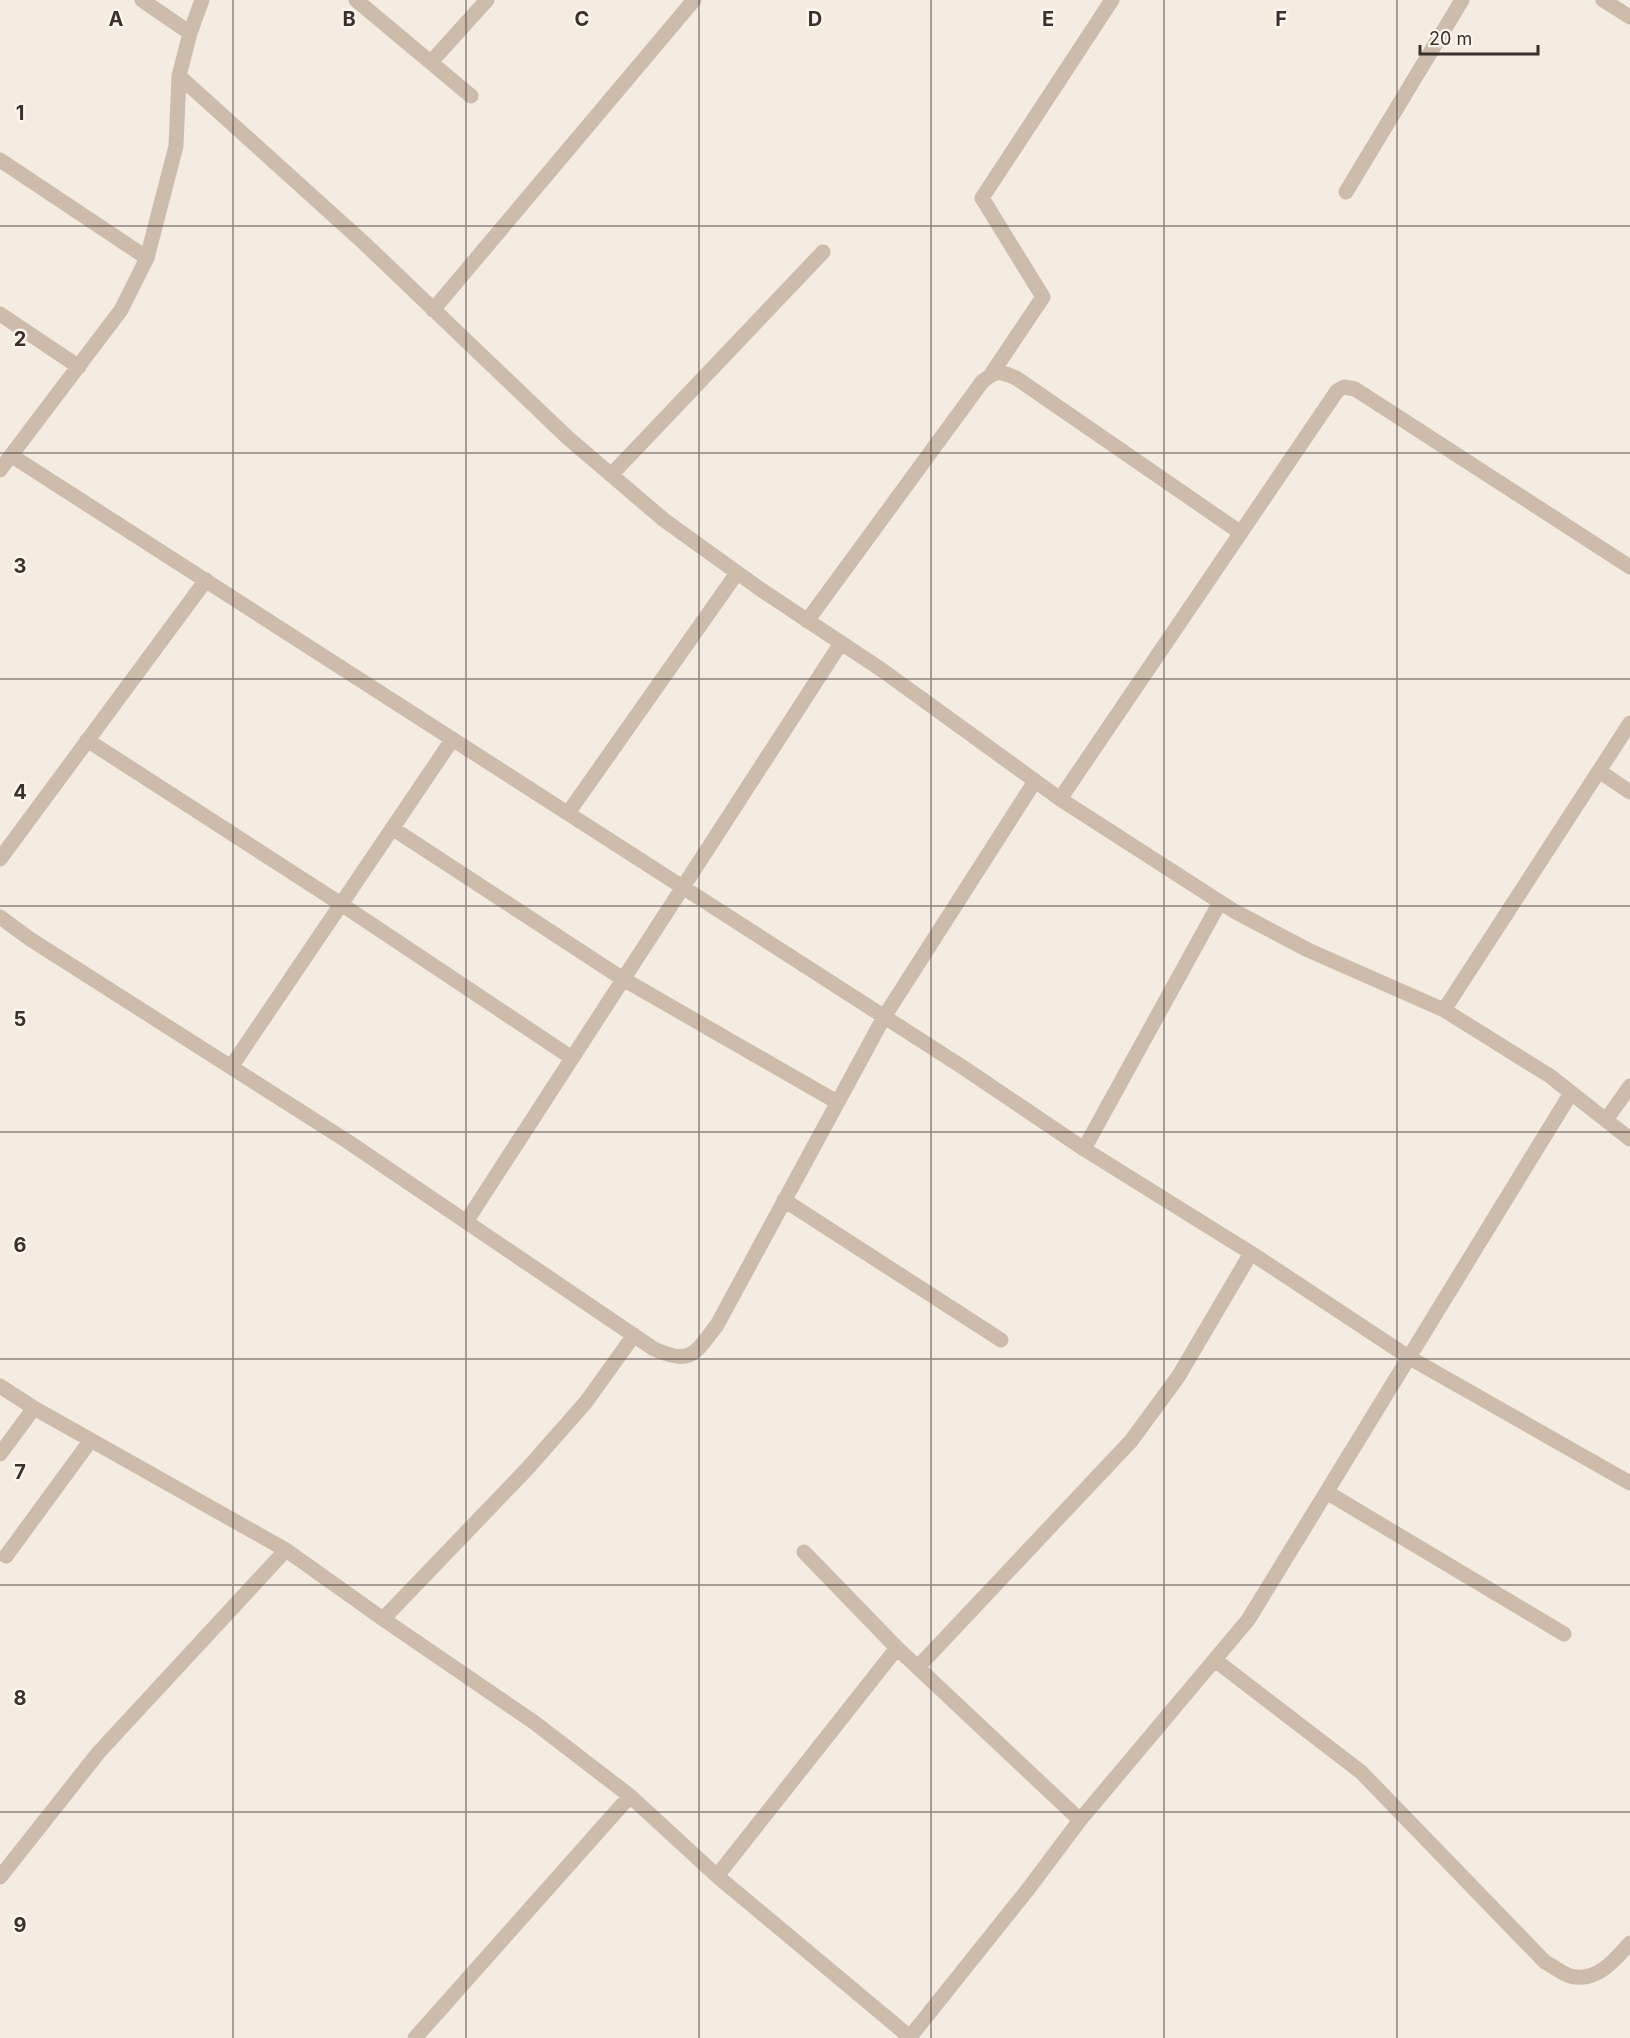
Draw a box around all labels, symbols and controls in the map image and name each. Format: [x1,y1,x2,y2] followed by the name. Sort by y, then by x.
[109,7,124,31] text: A
[342,7,356,31] text: B
[575,7,589,31] text: C
[808,7,822,31] text: D
[1042,7,1054,31] text: E
[1275,7,1287,31] text: F
[1420,18,1538,56] scale bar
[1429,28,1472,49] text: 20 m
[16,101,24,125] text: 1
[14,327,26,351] text: 2
[14,554,26,578] text: 3
[13,780,27,804] text: 4
[14,1007,26,1031] text: 5
[14,1233,27,1257] text: 6
[14,1460,26,1484] text: 7
[13,1686,27,1710] text: 8
[14,1913,27,1937] text: 9

